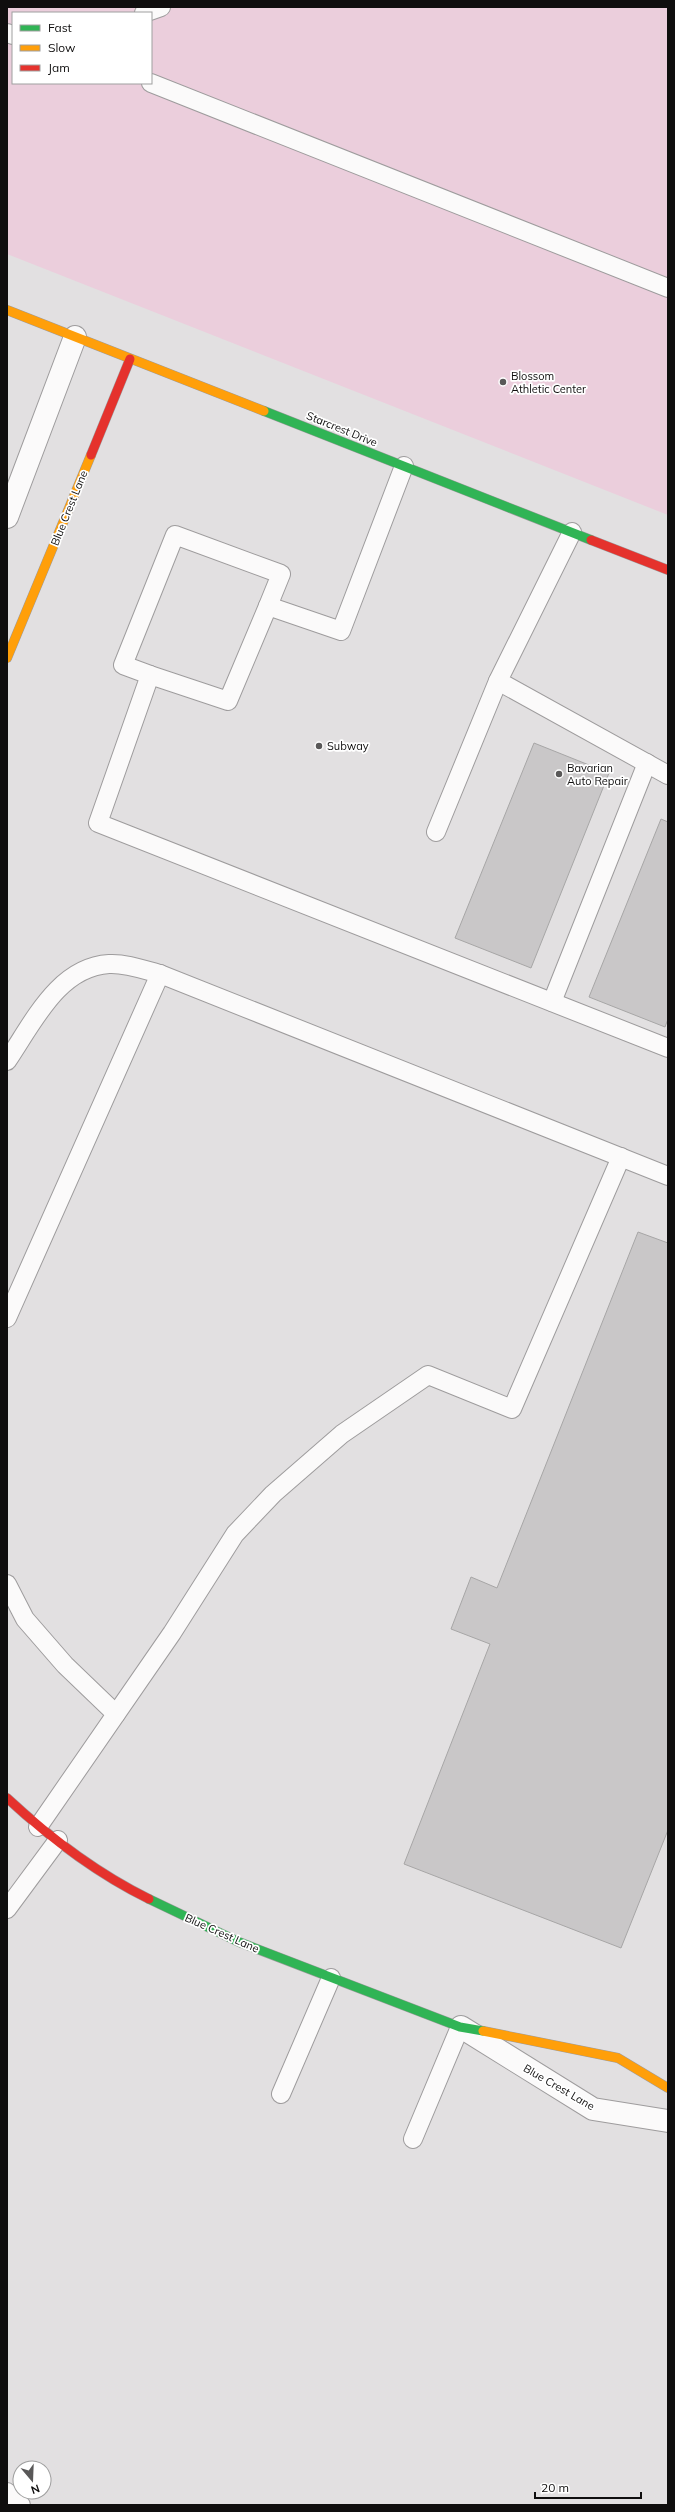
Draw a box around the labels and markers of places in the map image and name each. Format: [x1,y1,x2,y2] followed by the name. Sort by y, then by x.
[511,369,586,396] place label: Blossom Athletic Center
[498,377,508,387] marker: Blossom Athletic Center
[327,739,369,753] place label: Subway
[314,741,324,751] marker: Subway
[567,761,628,788] place label: Bavarian Auto Repair
[554,769,564,779] marker: Bavarian Auto Repair

